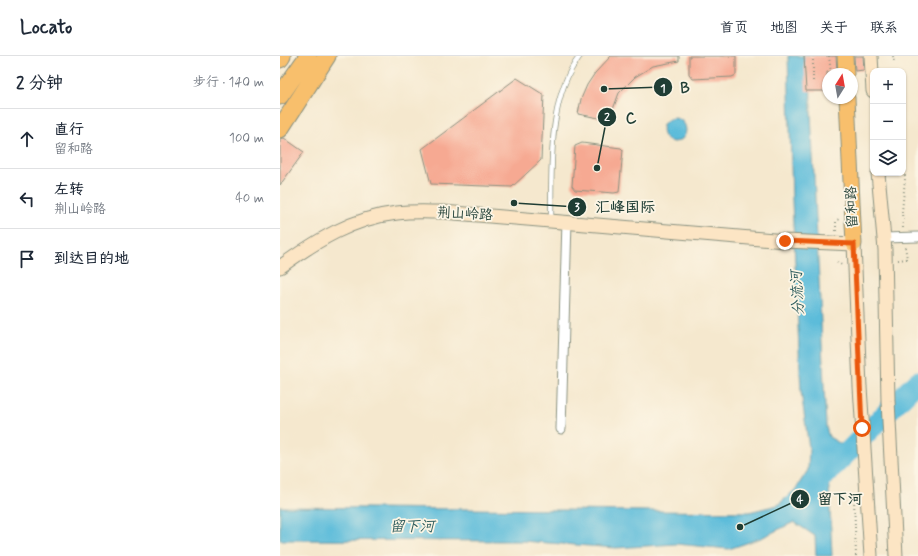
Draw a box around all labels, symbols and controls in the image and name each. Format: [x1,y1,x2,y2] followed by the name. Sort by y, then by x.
[20,15,72,40] text: Locato
[720,19,748,37] text: 首页
[770,19,798,37] text: 地图
[820,19,848,37] text: 关于
[870,19,898,37] text: 联系
[822,68,858,104] north arrow
[870,68,906,176] map controls
[870,68,906,104] button: +
[16,72,63,94] text: 2 分钟
[193,74,264,91] text: 步行 · 140 m
[653,74,698,101] callout: B
[680,79,690,99] text: B
[660,81,666,97] text: 1
[597,104,644,131] callout: C
[870,104,906,140] button: −
[626,109,637,129] text: C
[604,110,610,126] text: 2
[54,120,84,140] text: 直行
[16,128,38,150] icon: ahead
[229,130,264,147] text: 100 m
[870,140,906,176] button: layers
[54,141,93,158] text: 留和路
[54,180,84,200] text: 左转
[842,186,862,228] street label: 留和路
[16,188,38,210] icon: left
[235,190,264,207] text: 40 m
[567,193,663,220] callout: 汇峰国际
[595,198,655,218] text: 汇峰国际
[574,200,580,216] text: 3
[54,201,106,218] text: 荆山岭路
[437,204,493,224] street label: 荆山岭路
[776,232,794,250] route end
[16,248,38,270] icon: arrive
[54,249,129,269] text: 到达目的地
[787,267,809,316] water label: 分流河
[853,419,871,437] route start
[790,485,871,512] callout: 留下河
[817,490,863,510] text: 留下河
[797,492,804,508] text: 4
[389,517,437,537] water label: 留下河

